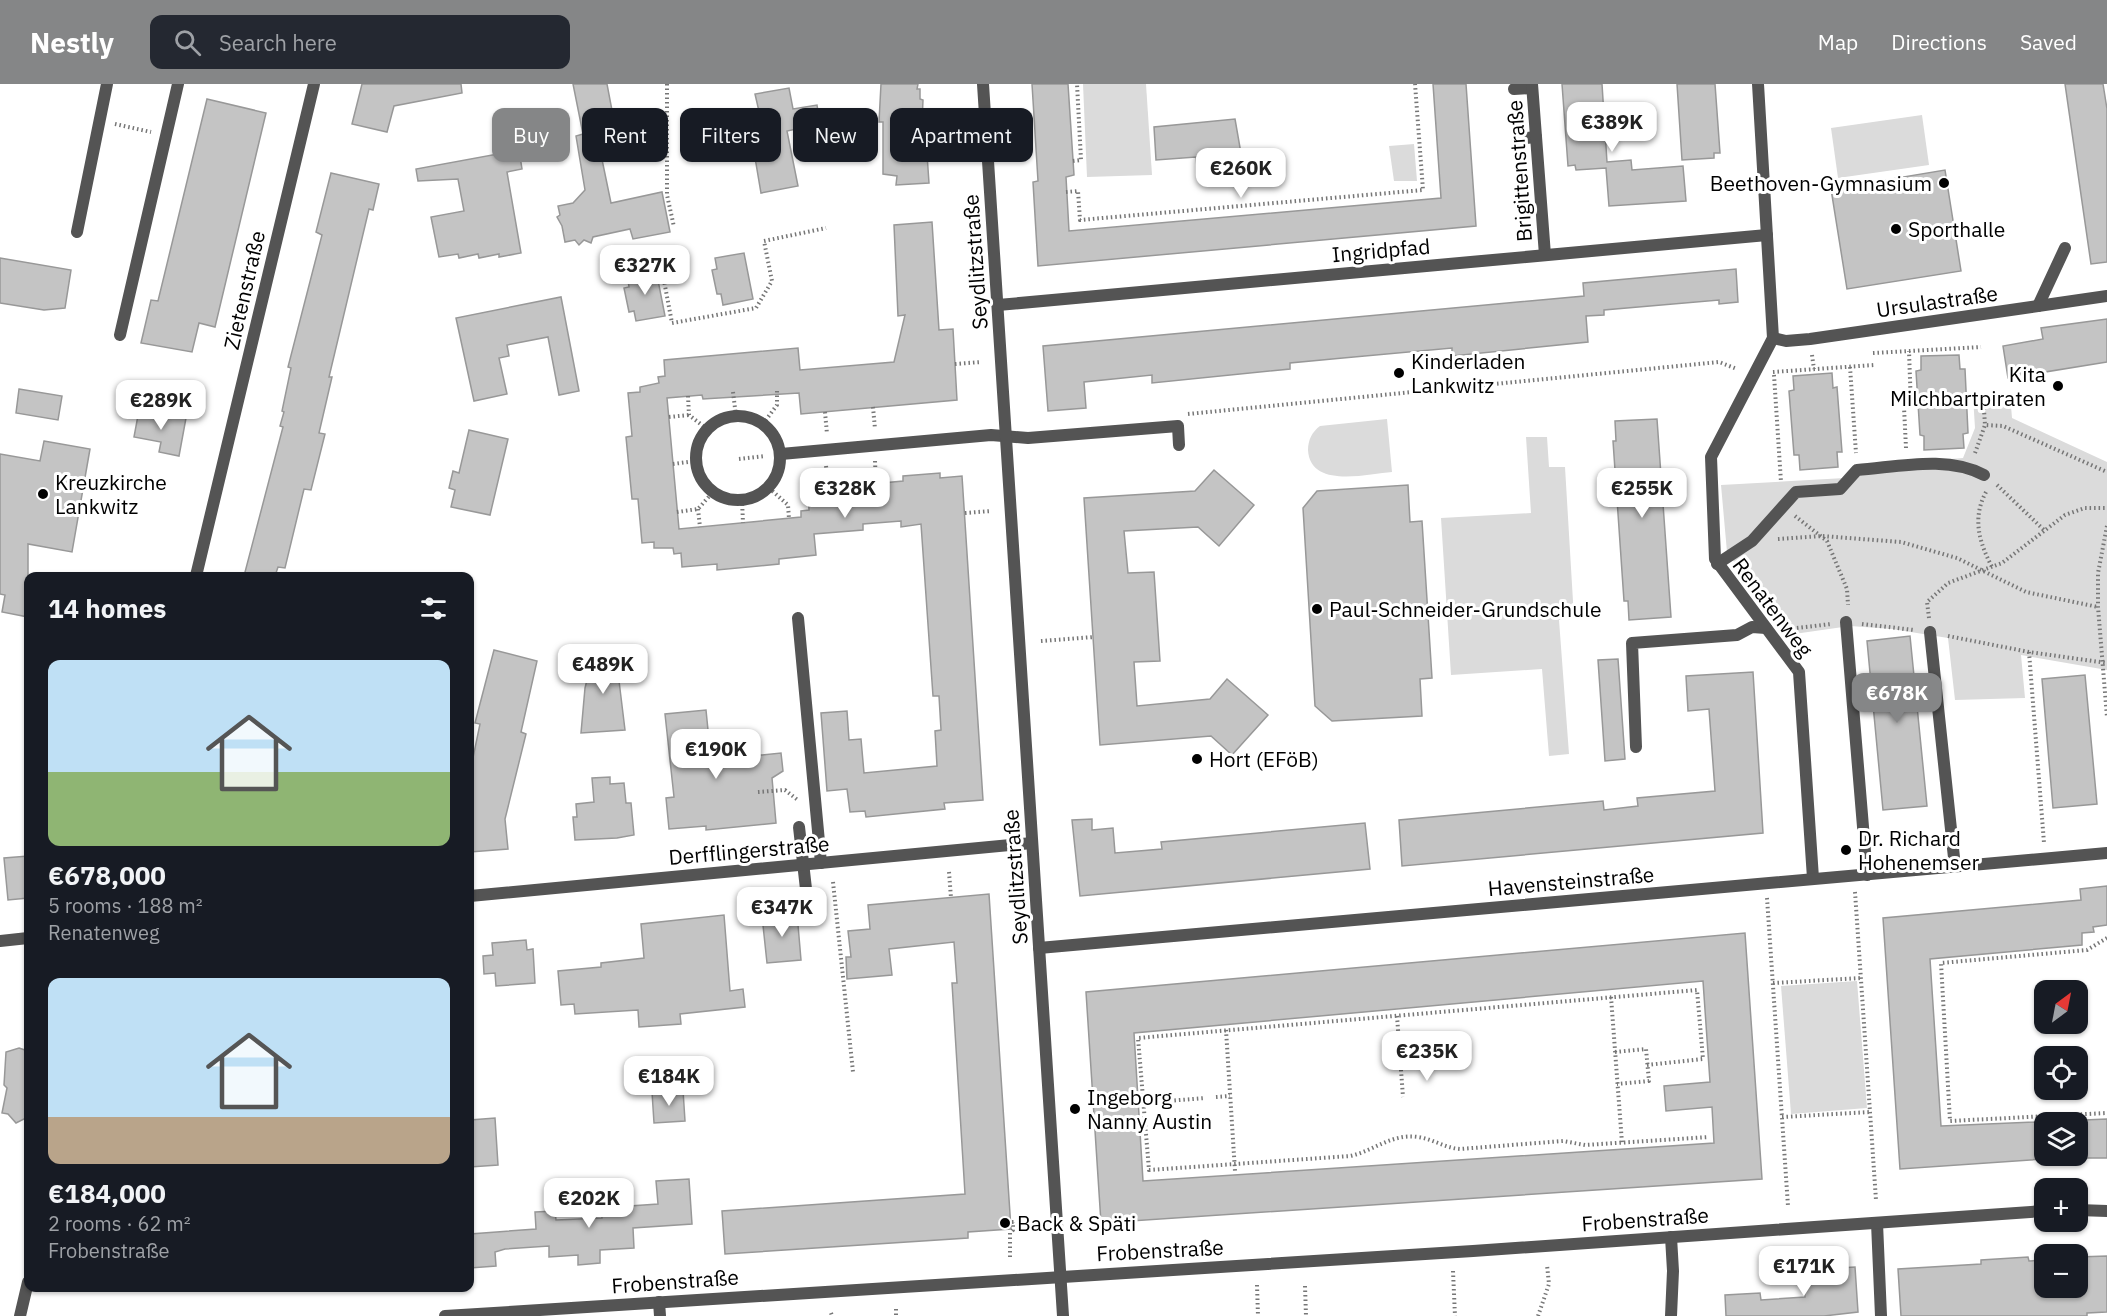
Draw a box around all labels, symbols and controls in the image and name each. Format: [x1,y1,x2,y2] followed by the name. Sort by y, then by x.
[150,15,570,69] search box
[30,24,114,61] text: Nestly
[171,26,204,59] icon: search
[219,28,337,57] text: Search here
[1818,28,1858,56] text: Map
[1891,28,1987,56] text: Directions
[2020,28,2077,56] text: Saved
[1500,99,1538,243] street label: Brigittenstraße
[1570,102,1654,153] pin: €389K
[492,108,570,162] chip: Buy
[582,108,668,162] chip: Rent
[680,108,781,162] chip: Filters
[793,108,878,162] chip: New
[890,108,1033,162] chip: Apartment
[1581,108,1643,135] text: €389K
[1199,148,1283,199] pin: €260K
[1210,154,1272,181] text: €260K
[1710,169,1932,197] place label: Beethoven-Gymnasium
[1937,176,1951,190] marker: Beethoven-Gymnasium
[956,193,994,331] street label: Seydlitzstraße
[1908,215,2005,243] place label: Sporthalle
[1889,222,1903,236] marker: Sporthalle
[217,228,271,352] street label: Zietenstraße
[1331,232,1431,268] street label: Ingridpfad
[603,245,687,296] pin: €327K
[614,251,676,278] text: €327K
[1874,279,2000,323] street label: Ursulastraße
[1411,347,1525,399] place label: Kinderladen Lankwitz
[1890,360,2046,412] place label: Kita Milchbartpiraten
[1392,366,1406,380] marker: Kinderladen Lankwitz
[2051,379,2065,393] marker: Kita Milchbartpiraten
[119,380,203,431] pin: €289K
[130,386,192,413] text: €289K
[55,468,167,520] place label: Kreuzkirche Lankwitz
[803,468,887,519] pin: €328K
[1600,468,1684,519] pin: €255K
[814,474,876,501] text: €328K
[1611,474,1673,501] text: €255K
[36,487,50,501] marker: Kreuzkirche Lankwitz
[1727,552,1819,662] street label: Renatenweg
[48,591,166,625] text: 14 homes
[417,592,450,625] icon: filters
[1329,595,1601,623] place label: Paul-Schneider-Grundschule
[1310,602,1324,616] marker: Paul-Schneider-Grundschule
[561,644,645,695] pin: €489K
[572,650,634,677] text: €489K
[1855,673,1939,724] pin: €678K
[1866,679,1928,706] text: €678K
[195,699,303,807] icon: home
[674,729,758,780] pin: €190K
[685,735,747,762] text: €190K
[1209,745,1319,773] place label: Hort (EFöB)
[1190,752,1204,766] marker: Hort (EFöB)
[996,808,1034,946] street label: Seydlitzstraße
[1858,824,1980,876] place label: Dr. Richard Hohenemser
[667,829,831,871] street label: Derfflingerstraße
[1839,843,1853,857] marker: Dr. Richard Hohenemser
[48,858,166,892] text: €678,000
[1487,860,1655,902] street label: Havensteinstraße
[740,887,824,938] pin: €347K
[48,892,203,919] text: 5 rooms · 188 m²
[751,893,813,920] text: €347K
[48,919,160,946] text: Renatenweg
[2034,980,2088,1034] north arrow
[2034,980,2088,1298] map controls
[195,1017,303,1125] icon: home
[1385,1031,1469,1082] pin: €235K
[1396,1037,1458,1064] text: €235K
[2034,1046,2088,1100] button: locate
[627,1056,711,1107] pin: €184K
[638,1062,700,1089] text: €184K
[1087,1083,1212,1135] place label: Ingeborg Nanny Austin
[1068,1102,1082,1116] marker: Ingeborg Nanny Austin
[2034,1112,2088,1166] button: layers
[48,1176,166,1210] text: €184,000
[547,1178,631,1229] pin: €202K
[2034,1178,2088,1232] button: +
[558,1184,620,1211] text: €202K
[1580,1201,1710,1237] street label: Frobenstraße
[1017,1209,1136,1237] place label: Back & Späti
[48,1210,191,1237] text: 2 rooms · 62 m²
[998,1216,1012,1230] marker: Back & Späti
[1096,1233,1224,1267] street label: Frobenstraße
[48,1237,170,1264] text: Frobenstraße
[2034,1244,2088,1298] button: −
[1762,1246,1846,1297] pin: €171K
[1773,1252,1835,1279] text: €171K
[610,1263,740,1299] street label: Frobenstraße

